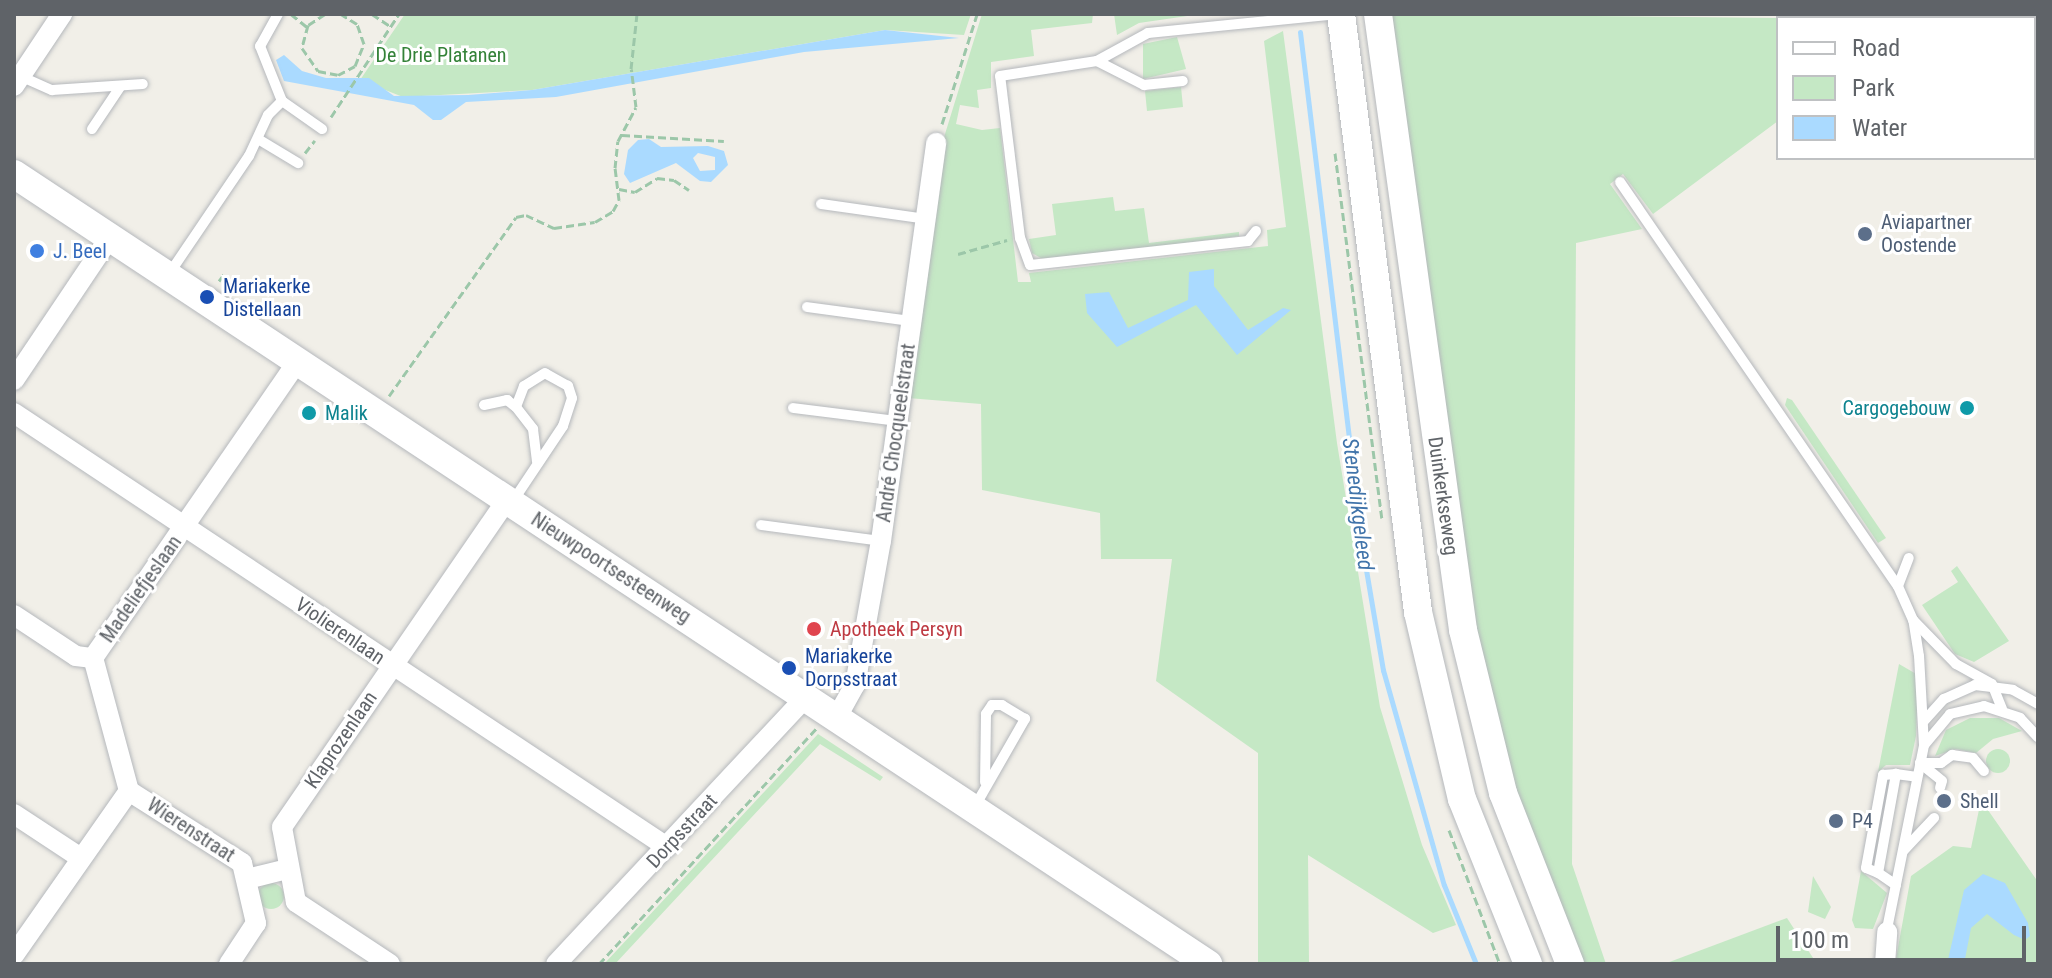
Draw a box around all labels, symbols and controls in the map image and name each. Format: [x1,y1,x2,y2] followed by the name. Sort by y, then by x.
[1776,16,2036,160] legend
[1852,34,1900,62] text: Road
[376,43,506,67] park label: De Drie Platanen
[1852,74,1895,102] text: Park
[1852,114,1907,142] text: Water
[1881,210,1972,257] place label: Aviapartner Oostende
[1856,225,1874,243] marker: Aviapartner Oostende
[53,239,107,263] place label: J. Beel
[28,242,46,260] marker: J. Beel
[223,274,310,321] place label: Mariakerke Distellaan
[198,288,216,306] marker: Mariakerke Distellaan
[872,342,920,524] street label: André Chocqueelstraat
[1842,396,1951,420] place label: Cargogebouw
[1958,399,1976,417] marker: Cargogebouw
[325,401,368,425] place label: Malik
[300,404,318,422] marker: Malik
[1423,435,1463,557] street label: Duinkerkseweg
[1337,436,1379,572] water label: Stenedijkgeleed
[527,507,695,629] street label: Nieuwpoortsesteenweg
[95,531,187,647] street label: Madeliefjeslaan
[291,592,389,670] street label: Violierenlaan
[830,617,963,641] place label: Apotheek Persyn
[805,620,823,638] marker: Apotheek Persyn
[805,644,897,691] place label: Mariakerke Dorpsstraat
[780,659,798,677] marker: Mariakerke Dorpsstraat
[300,687,382,793] street label: Klaprozenlaan
[642,789,722,873] street label: Dorpsstraat
[1960,789,1999,813] place label: Shell
[1935,792,1953,810] marker: Shell
[143,793,239,867] street label: Wierenstraat
[1852,809,1873,833] place label: P4
[1827,812,1845,830] marker: P4
[1780,910,2030,960] scale bar
[1790,926,1849,954] text: 100 m

